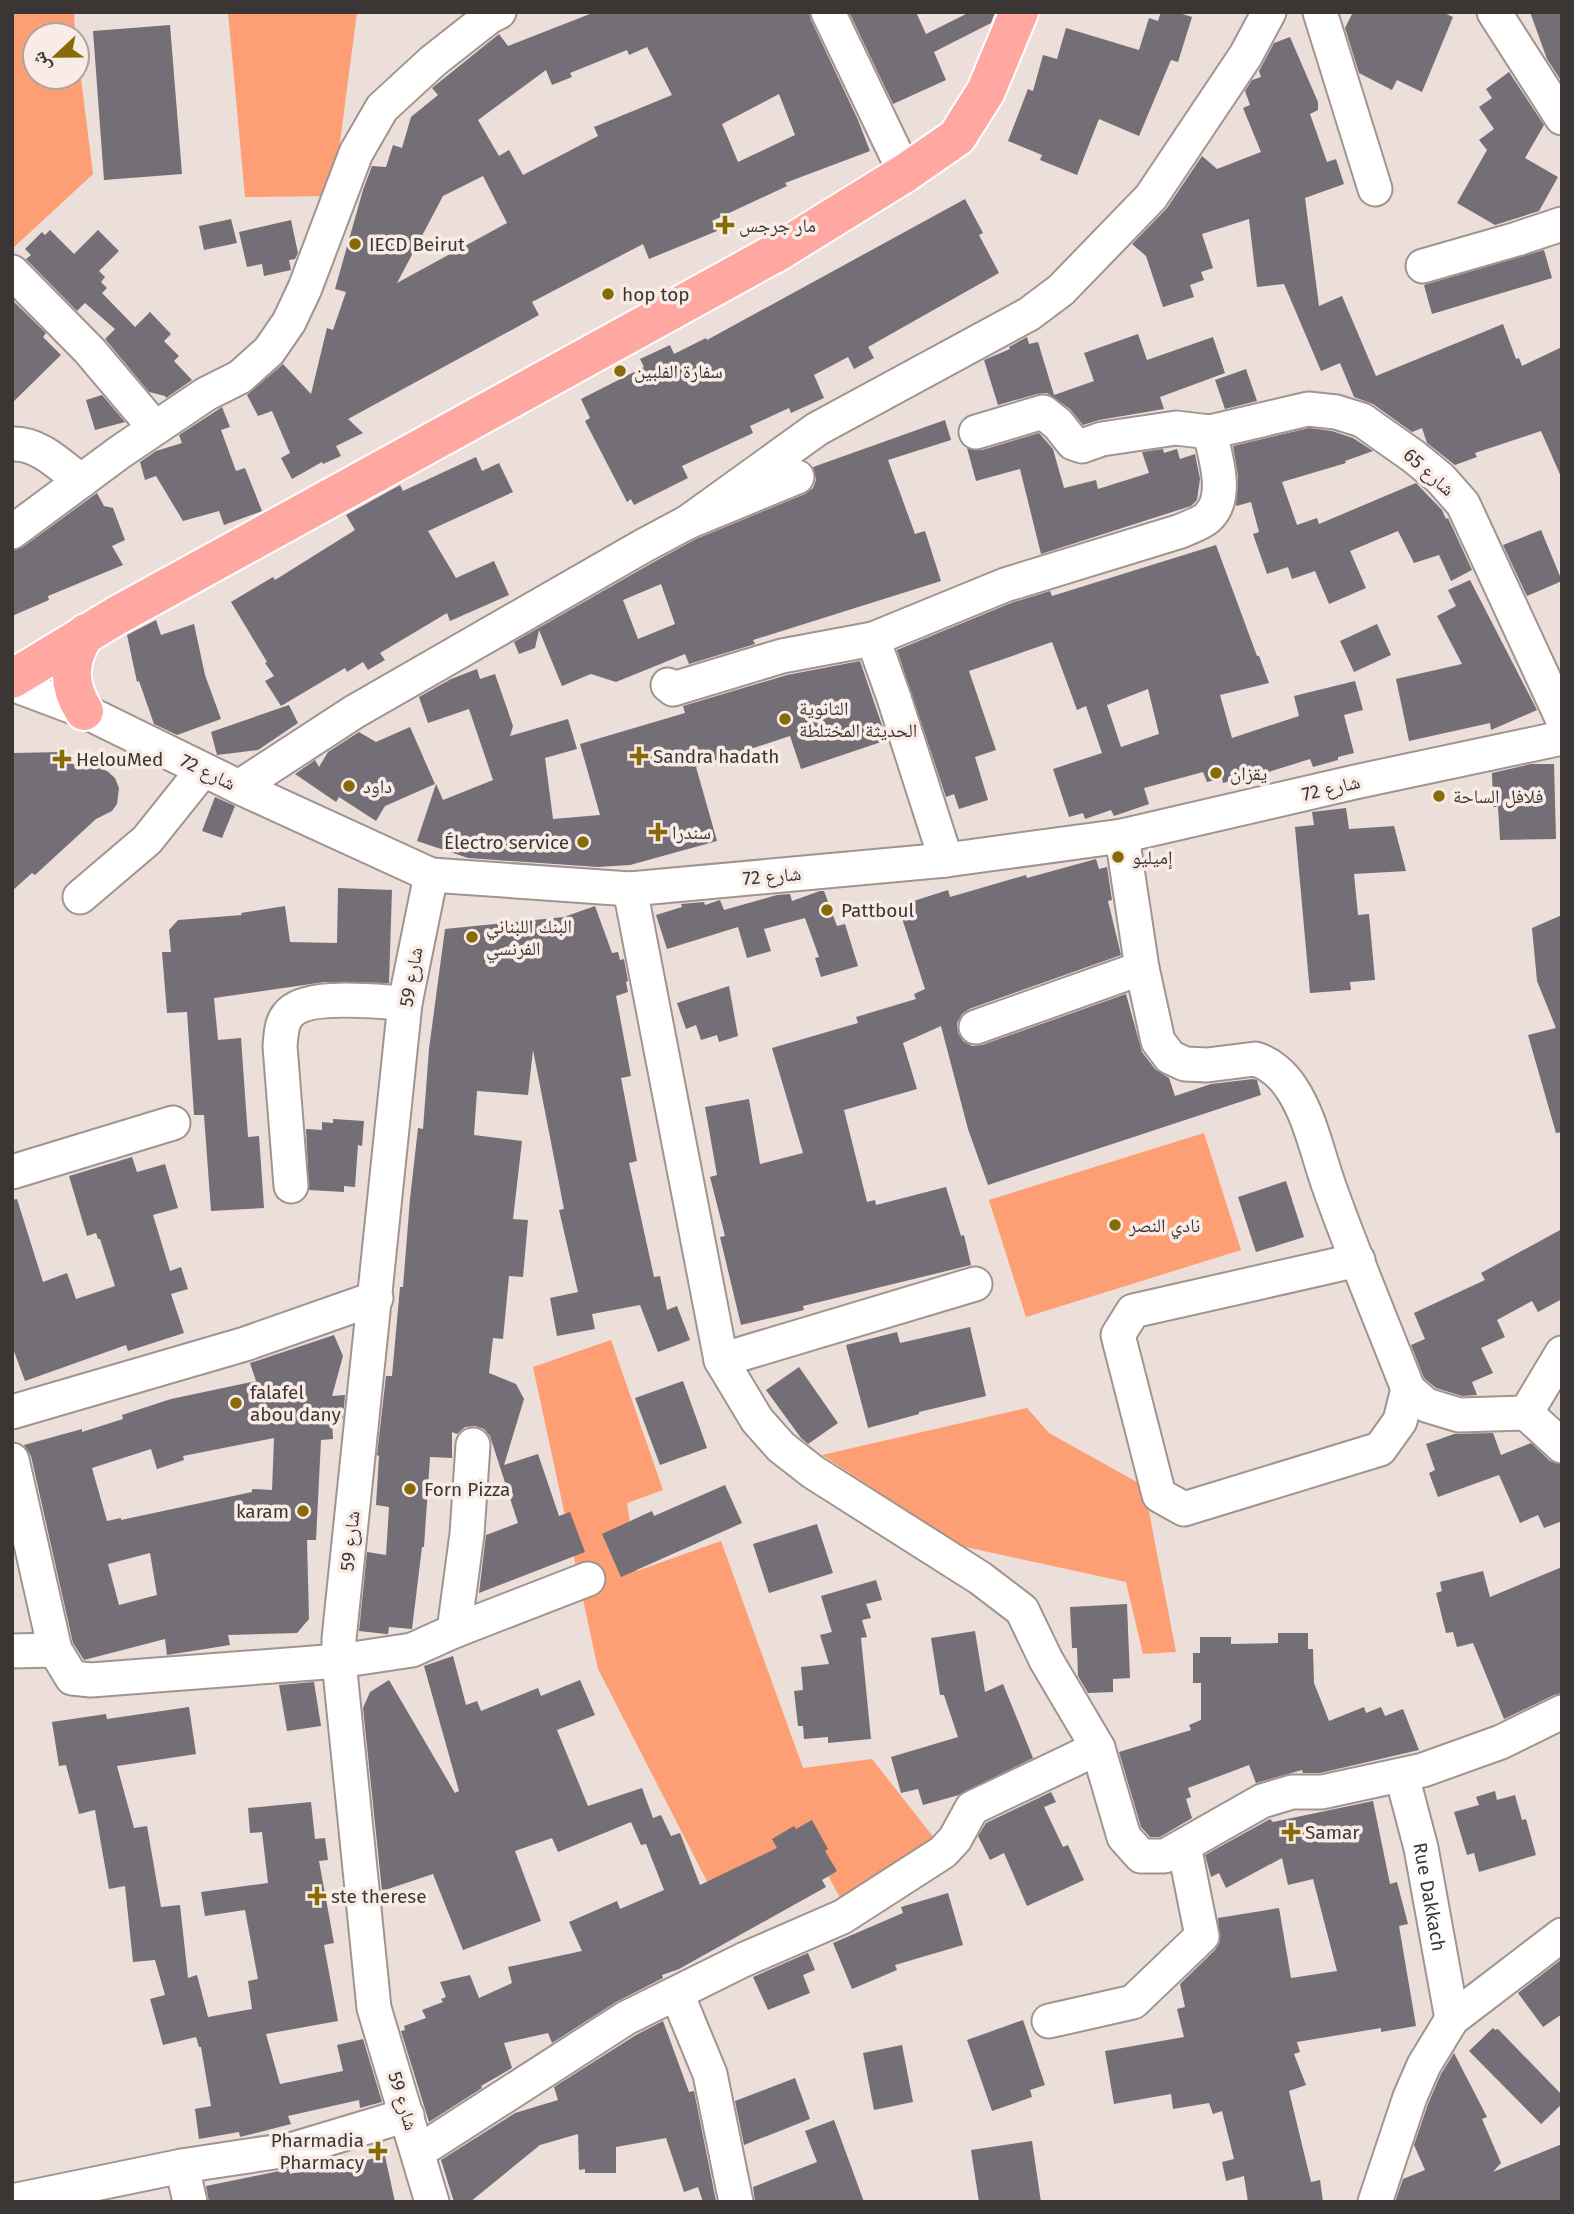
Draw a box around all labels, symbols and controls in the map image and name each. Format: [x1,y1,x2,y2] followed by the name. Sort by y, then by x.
[21,21,91,91] north arrow
[26,49,55,76] text: ش
[739,214,816,237] place label: مار جرجس
[717,217,733,233] marker: مار جرجس
[369,233,465,256] place label: IECD Beirut
[347,236,363,252] marker: IECD Beirut
[622,283,690,306] place label: hop top
[600,286,616,302] marker: hop top
[634,360,723,383] place label: سفارة الفلبين
[612,363,628,379] marker: سفارة الفلبين
[1399,443,1459,501] street label: شارع 65
[799,697,917,742] place label: الثانوية الحديثة المختلطة
[777,711,793,727] marker: الثانوية الحديثة المختلطة
[653,745,779,768] place label: Sandra hadath
[76,748,163,771] place label: HelouMed
[631,748,647,764] marker: Sandra hadath
[177,749,239,795] street label: شارع 72
[54,751,70,767] marker: HelouMed
[1230,762,1267,785] place label: يقزان
[1208,765,1224,781] marker: يقزان
[1300,770,1362,806] street label: شارع 72
[363,775,392,798] place label: داود
[341,778,357,794] marker: داود
[1453,785,1543,808] place label: فلافل الساحة
[1431,788,1447,804] marker: فلافل الساحة
[672,821,711,844] place label: سندرا
[650,824,666,840] marker: سندرا
[444,831,569,854] place label: Électro service
[575,834,591,850] marker: Électro service
[1132,846,1172,870] place label: إميليو
[1110,849,1126,865] marker: إميليو
[742,862,802,890] street label: شارع 72
[841,899,914,922] place label: Pattboul
[819,902,835,918] marker: Pattboul
[486,915,572,963] place label: البنك اللبناني الفرنسي
[464,929,480,945] marker: البنك اللبناني الفرنسي
[394,945,428,1009] street label: شارع 59
[1128,1214,1200,1240] place label: نادي النصر
[1107,1217,1123,1233] marker: نادي النصر
[250,1381,342,1426] place label: falafel abou dany
[228,1395,244,1411] marker: falafel abou dany
[424,1478,510,1501] place label: Forn Pizza
[402,1481,418,1497] marker: Forn Pizza
[236,1500,289,1523] place label: karam
[295,1503,311,1519] marker: karam
[335,1510,365,1572] street label: شارع 59
[1305,1821,1360,1844] place label: Samar
[1283,1824,1299,1840] marker: Samar
[1409,1841,1451,1953] street label: Rue Dakkach
[331,1885,427,1908] place label: ste therese
[309,1888,325,1904] marker: ste therese
[383,2069,423,2133] street label: شارع 59
[271,2129,365,2174] place label: Pharmadia Pharmacy
[370,2143,386,2159] marker: Pharmadia Pharmacy

